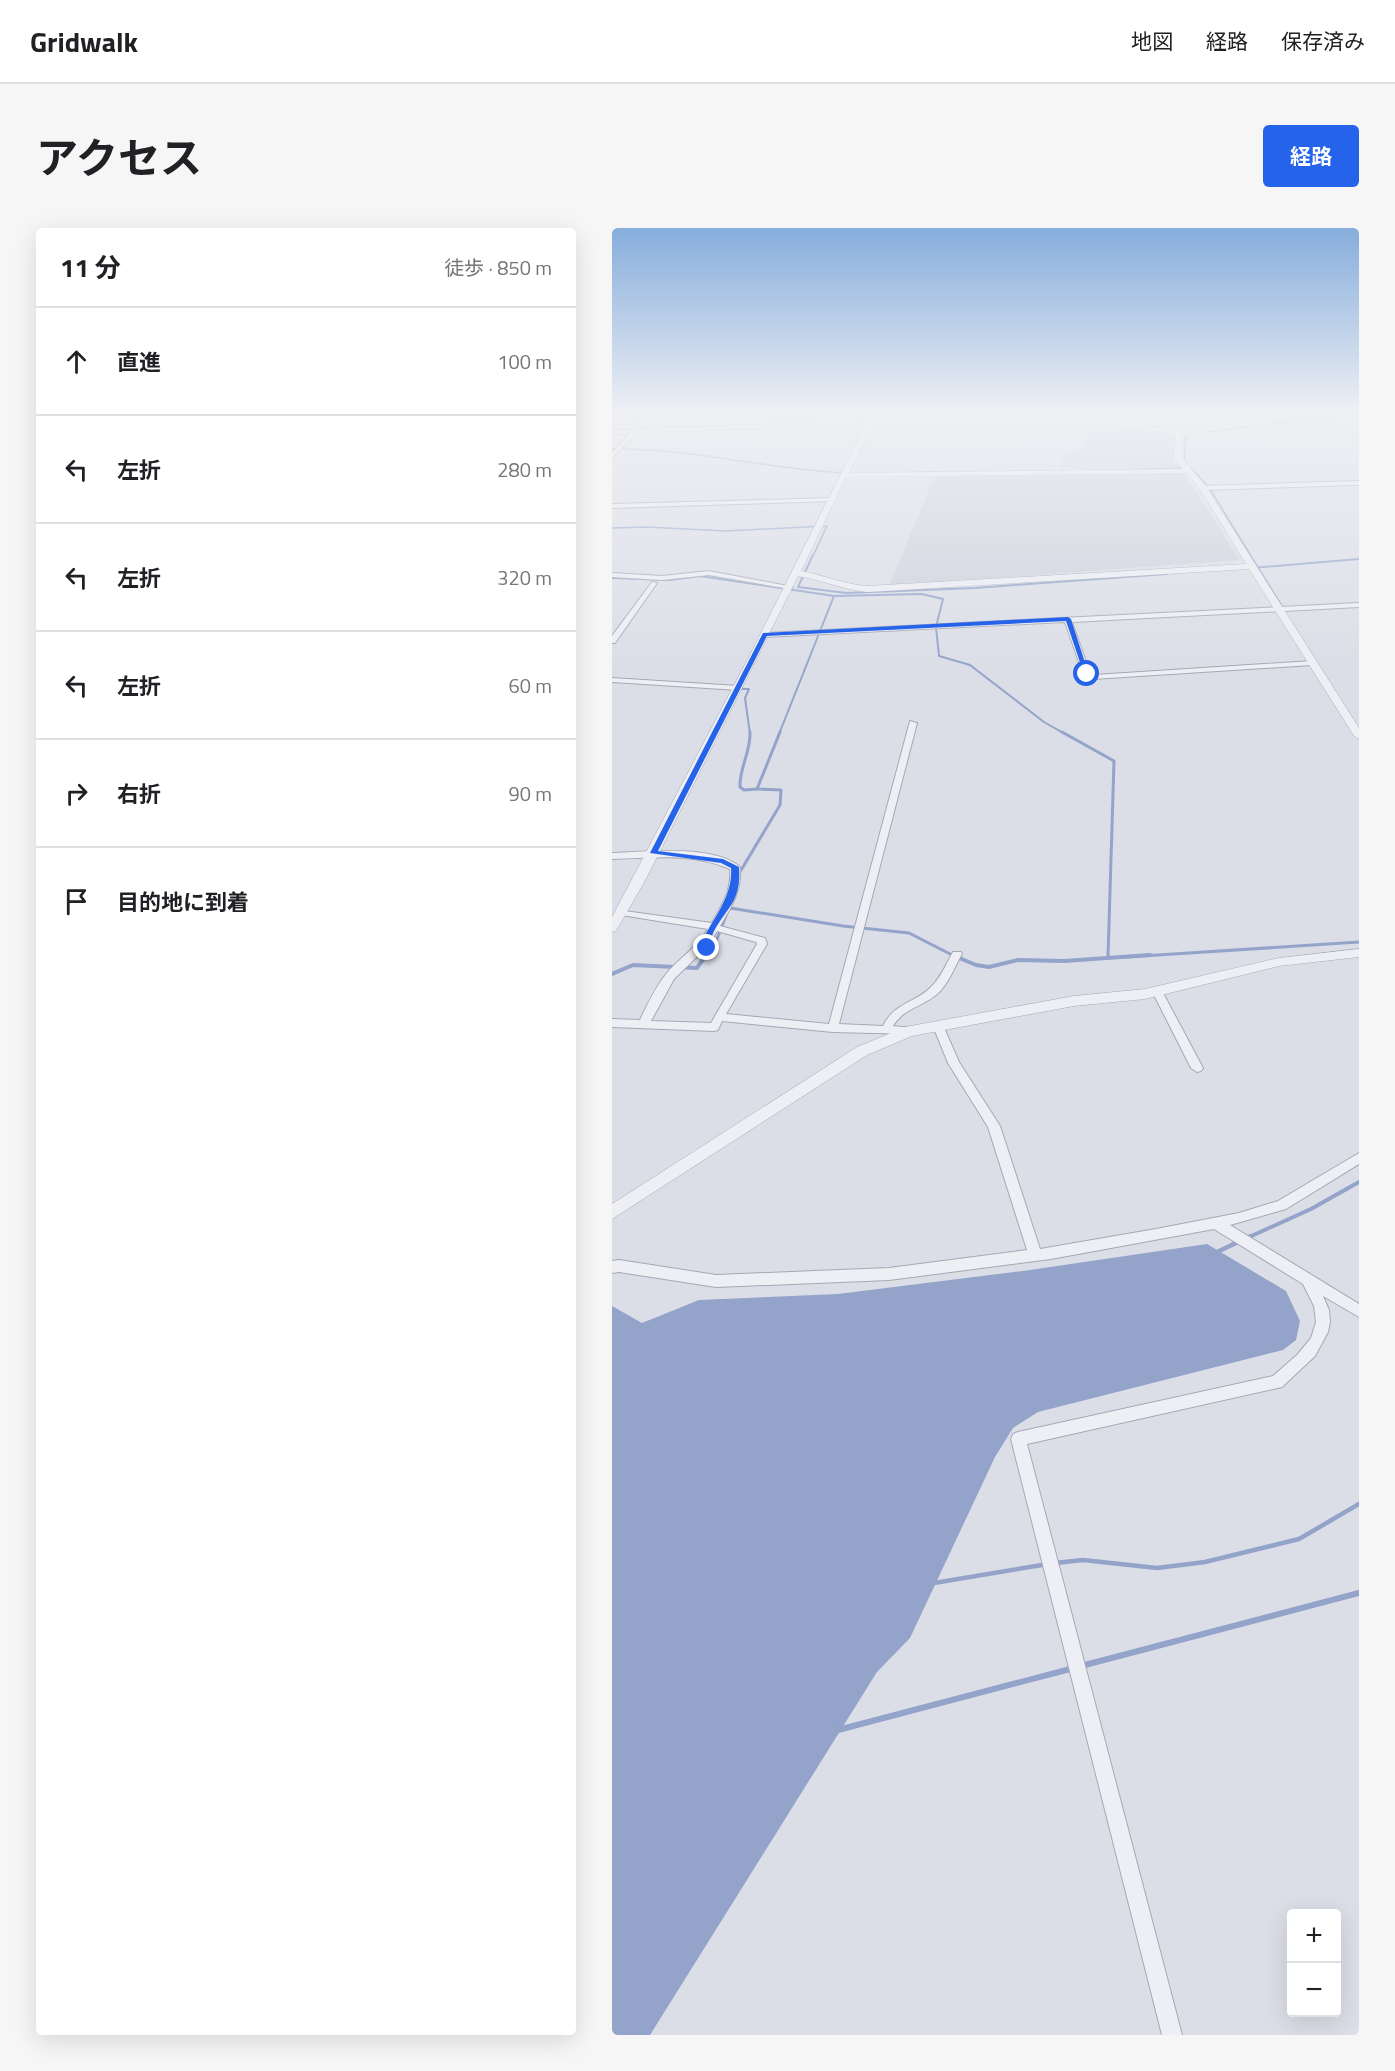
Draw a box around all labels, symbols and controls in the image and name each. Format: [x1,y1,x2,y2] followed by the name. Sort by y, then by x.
[30,20,138,63] text: Gridwalk
[1131,25,1173,57] text: 地図
[1206,25,1248,57] text: 経路
[1281,25,1365,57] text: 保存済み
[36,125,202,189] text: アクセス
[1263,125,1359,187] button: 経路
[60,248,121,287] text: 11 分
[444,252,552,283] text: 徒歩 · 850 m
[60,345,93,378] icon: ahead
[117,345,161,379] text: 直進
[497,346,552,377] text: 100 m
[60,453,93,486] icon: left
[117,453,161,487] text: 左折
[497,454,552,485] text: 280 m
[60,561,93,594] icon: left
[117,561,161,595] text: 左折
[497,562,552,593] text: 320 m
[1073,660,1099,686] route start
[60,669,93,702] icon: left
[117,669,161,703] text: 左折
[508,670,552,701] text: 60 m
[60,777,93,810] icon: right
[117,777,161,811] text: 右折
[508,778,552,809] text: 90 m
[60,885,93,918] icon: arrive
[117,885,249,919] text: 目的地に到着
[693,934,719,960] route end
[1287,1909,1341,2017] map controls
[1287,1909,1341,1963] button: +
[1287,1963,1341,2017] button: −

